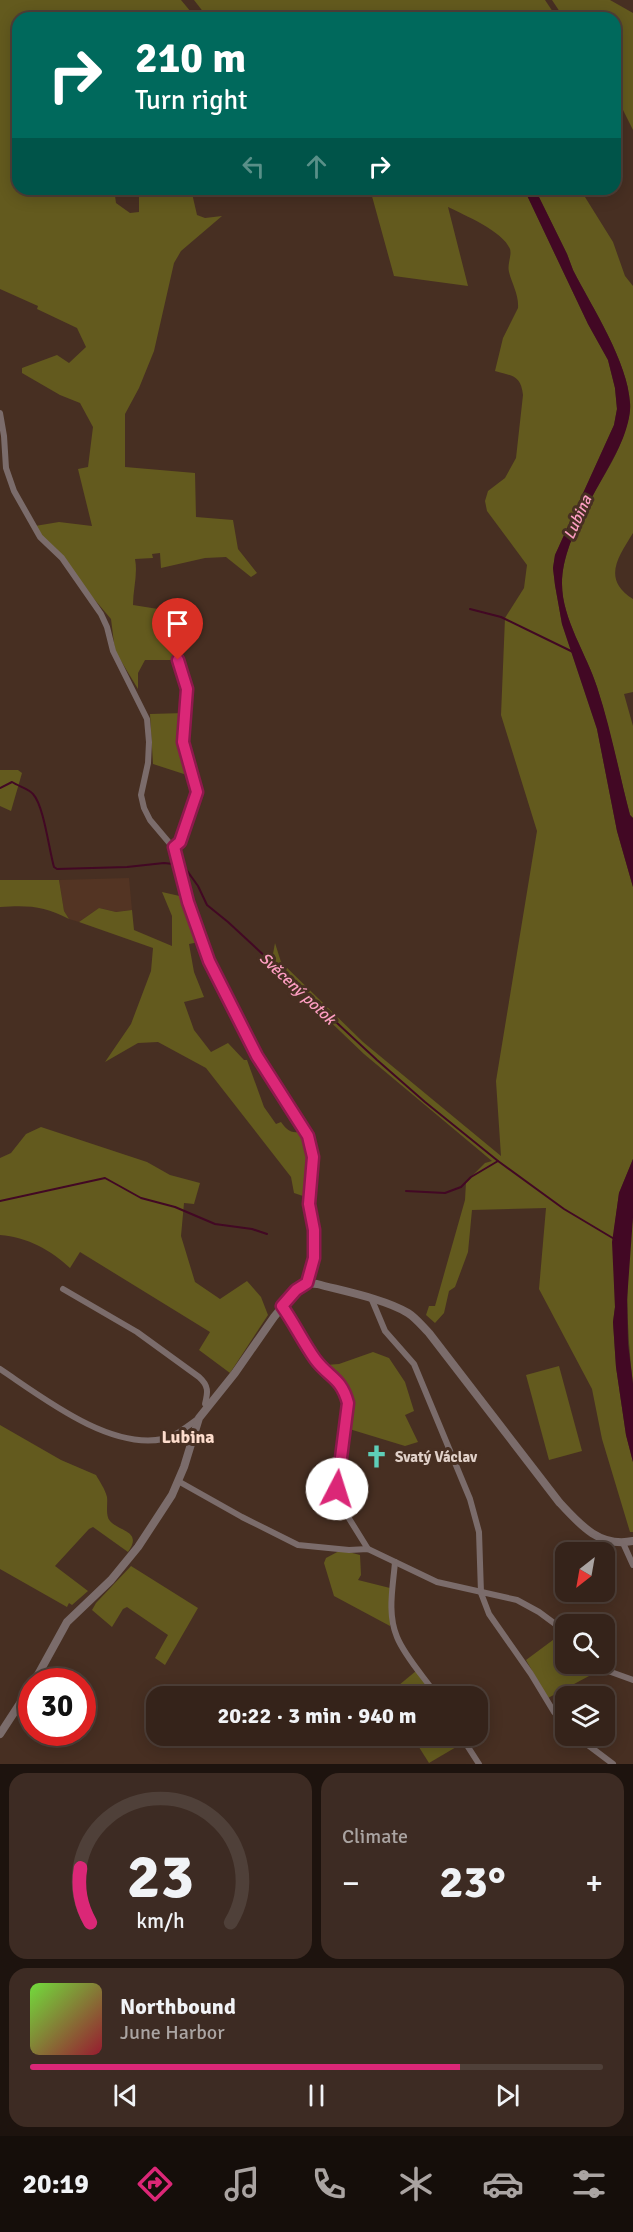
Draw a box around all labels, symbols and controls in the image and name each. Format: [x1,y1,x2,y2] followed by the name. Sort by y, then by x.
[135,33,246,84] text: 210 m
[36,36,114,114] icon: right
[135,84,248,117] text: Turn right
[237,150,270,183] icon: left
[300,150,333,183] icon: ahead
[363,150,396,183] icon: right
[559,491,597,543] water label: Lubina
[152,598,203,660] pin
[161,607,194,640] icon: arrive
[255,948,341,1030] water label: Svěcený potok
[161,1426,215,1448] district label: Lubina
[364,1444,390,1470] church icon: Svatý Václav
[395,1448,478,1466] place label: Svatý Václav
[305,1457,369,1521] position arrow
[555,1542,615,1602] north arrow
[555,1542,615,1746] map controls
[555,1614,615,1674] button: search
[18,1668,96,1746] speed limit sign: 30
[555,1686,615,1746] button: layers
[217,1702,417,1729] text: 20:22 · 3 min · 940 m
[342,1824,408,1849] text: Climate
[127,1838,194,1915] text: 23
[439,1855,506,1910] text: 23°
[342,1863,360,1904] text: −
[585,1863,603,1904] text: +
[136,1908,185,1934] text: km/h
[120,1993,236,2020] text: Northbound
[120,2020,225,2045] text: June Harbor
[109,2079,142,2112] icon: previous
[300,2079,333,2112] icon: pause
[491,2079,524,2112] icon: next
[134,2163,176,2205] icon: directions
[221,2163,263,2205] icon: music
[308,2163,350,2205] icon: phone
[395,2163,437,2205] icon: climate
[482,2163,524,2205] icon: car
[568,2163,610,2205] icon: filters
[22,2168,89,2201] text: 20:19

